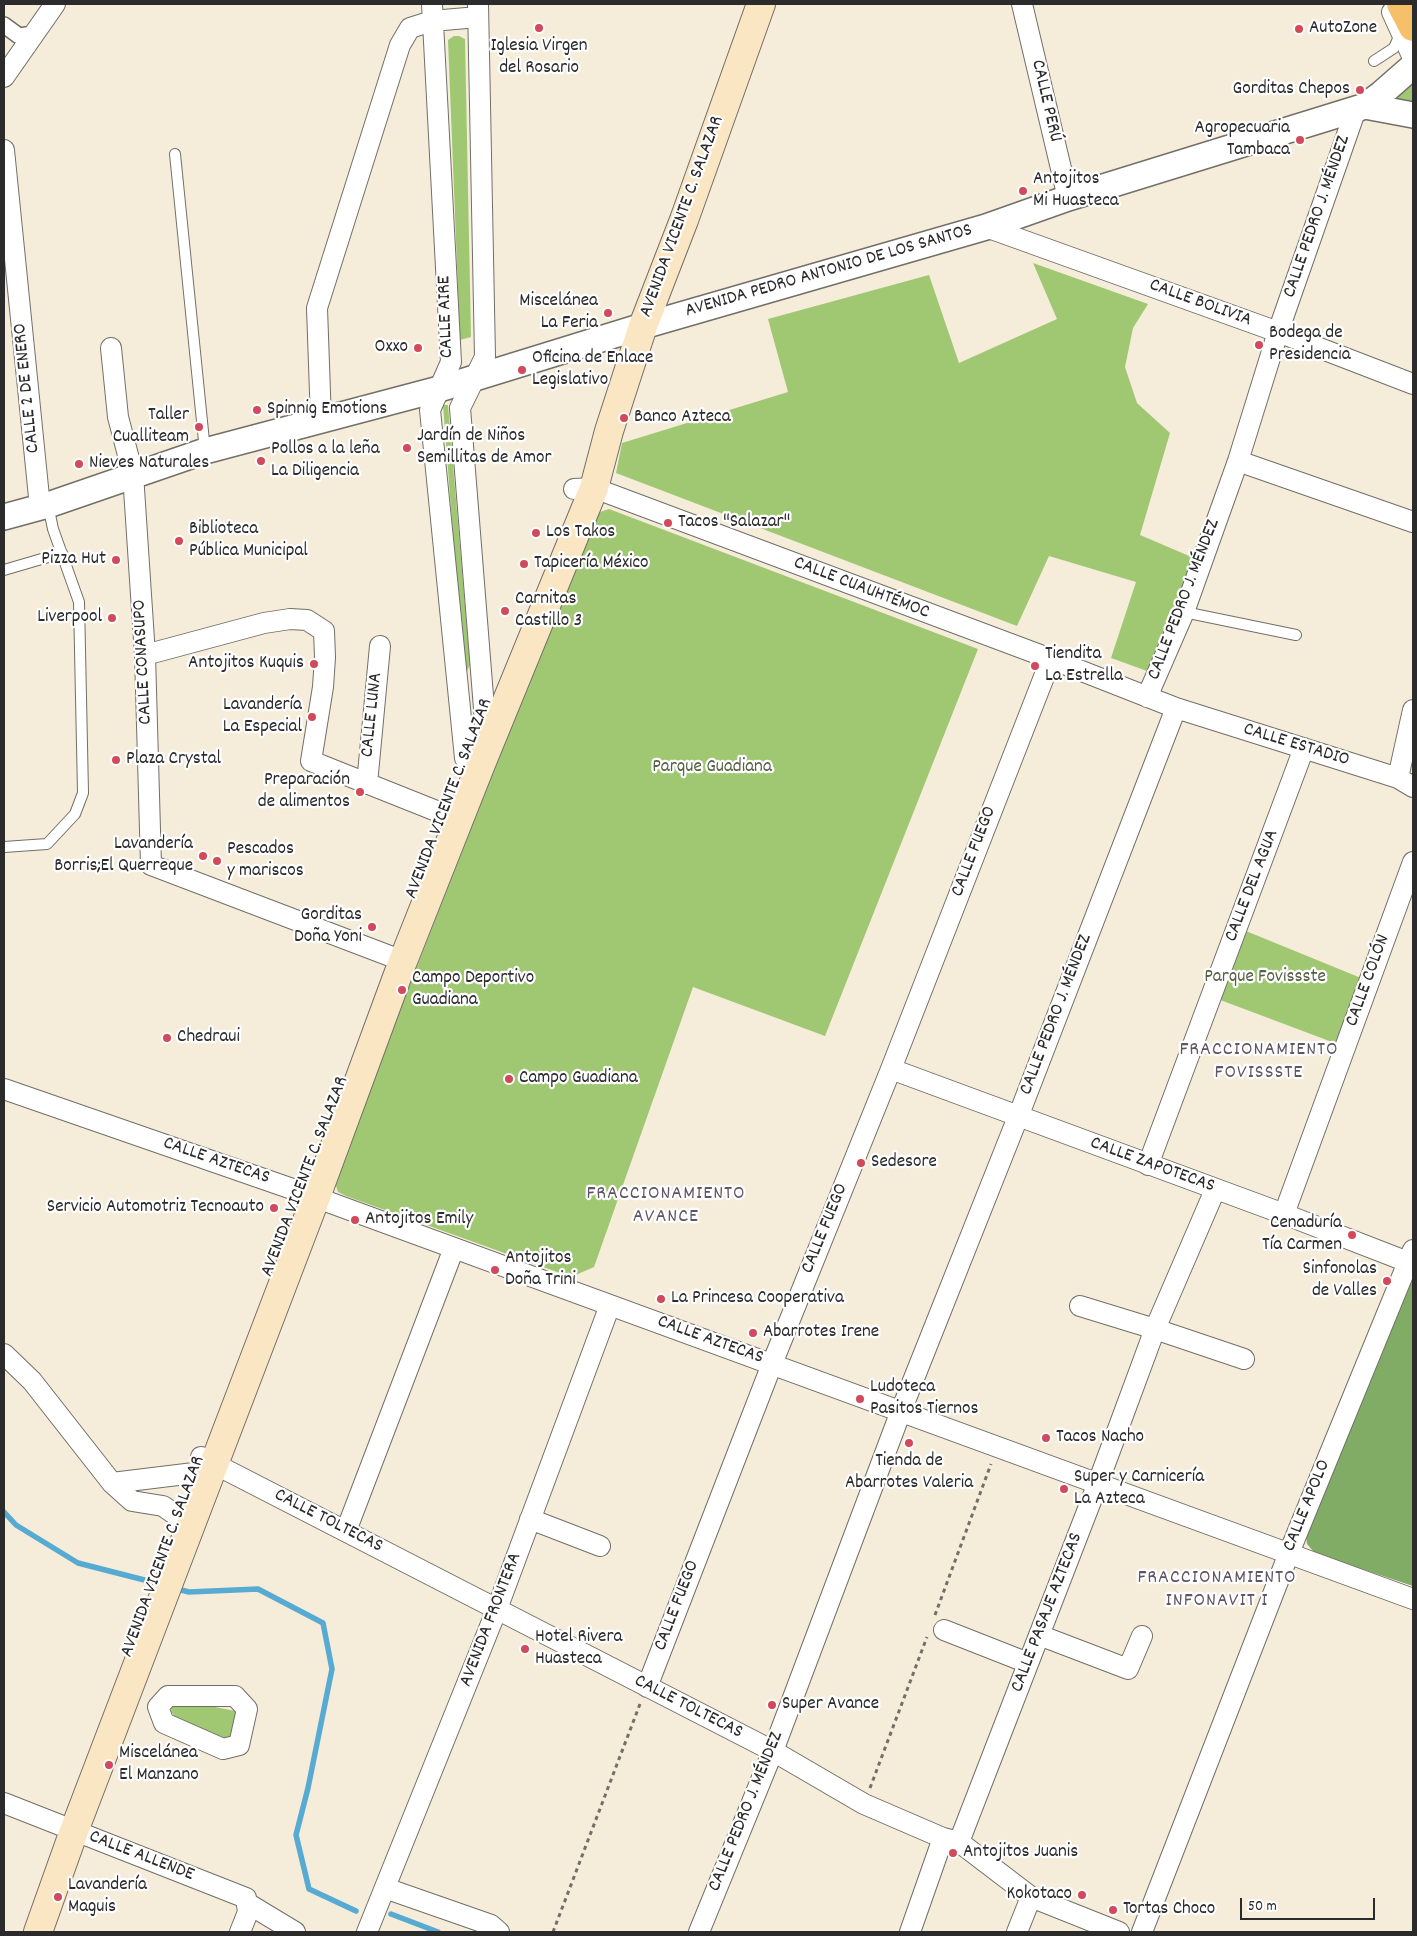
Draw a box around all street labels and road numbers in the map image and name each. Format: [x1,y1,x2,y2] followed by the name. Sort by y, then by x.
[1025,58,1065,144] street label: CALLE PERÚ
[636,113,730,321] street label: AVENIDA VICENTE C. SALAZAR
[1280,133,1356,301] street label: CALLE PEDRO J. MÉNDEZ
[683,220,975,324] street label: AVENIDA PEDRO ANTONIO DE LOS SANTOS
[434,275,460,359] street label: CALLE AIRE
[1146,275,1254,333] street label: CALLE BOLIVIA
[10,322,46,454] street label: CALLE 2 DE ENERO
[1144,516,1226,684] street label: CALLE PEDRO J. MÉNDEZ
[790,553,932,625] street label: CALLE CUAUHTÉMOC
[129,599,159,725] street label: CALLE CONASUPO
[357,672,389,758] street label: CALLE LUNA
[401,696,499,902] street label: AVENIDA VICENTE C. SALAZAR
[1240,719,1352,773] street label: CALLE ESTADIO
[947,804,1003,900] street label: CALLE FUEGO
[1221,827,1285,945] street label: CALLE DEL AGUA
[1016,931,1098,1099] street label: CALLE PEDRO J. MÉNDEZ
[1342,932,1396,1030] street label: CALLE COLÓN
[257,1074,355,1280] street label: AVENIDA VICENTE C. SALAZAR
[160,1133,272,1191] street label: CALLE AZTECAS
[1087,1133,1217,1199] street label: CALLE ZAPOTECAS
[798,1181,854,1277] street label: CALLE FUEGO
[654,1311,766,1371] street label: CALLE AZTECAS
[117,1453,211,1661] street label: AVENIDA VICENTE C. SALAZAR
[1279,1457,1337,1555] street label: CALLE APOLO
[270,1485,386,1559] street label: CALLE TOLTECAS
[1007,1530,1089,1696] street label: CALLE PASAJE AZTECAS
[456,1550,528,1690] street label: AVENIDA FRONTERA
[650,1558,706,1654] street label: CALLE FUEGO
[630,1671,746,1745] street label: CALLE TOLTECAS
[705,1729,789,1895] street label: CALLE PEDRO J. MÉNDEZ
[85,1827,197,1887] street label: CALLE ALLENDE

